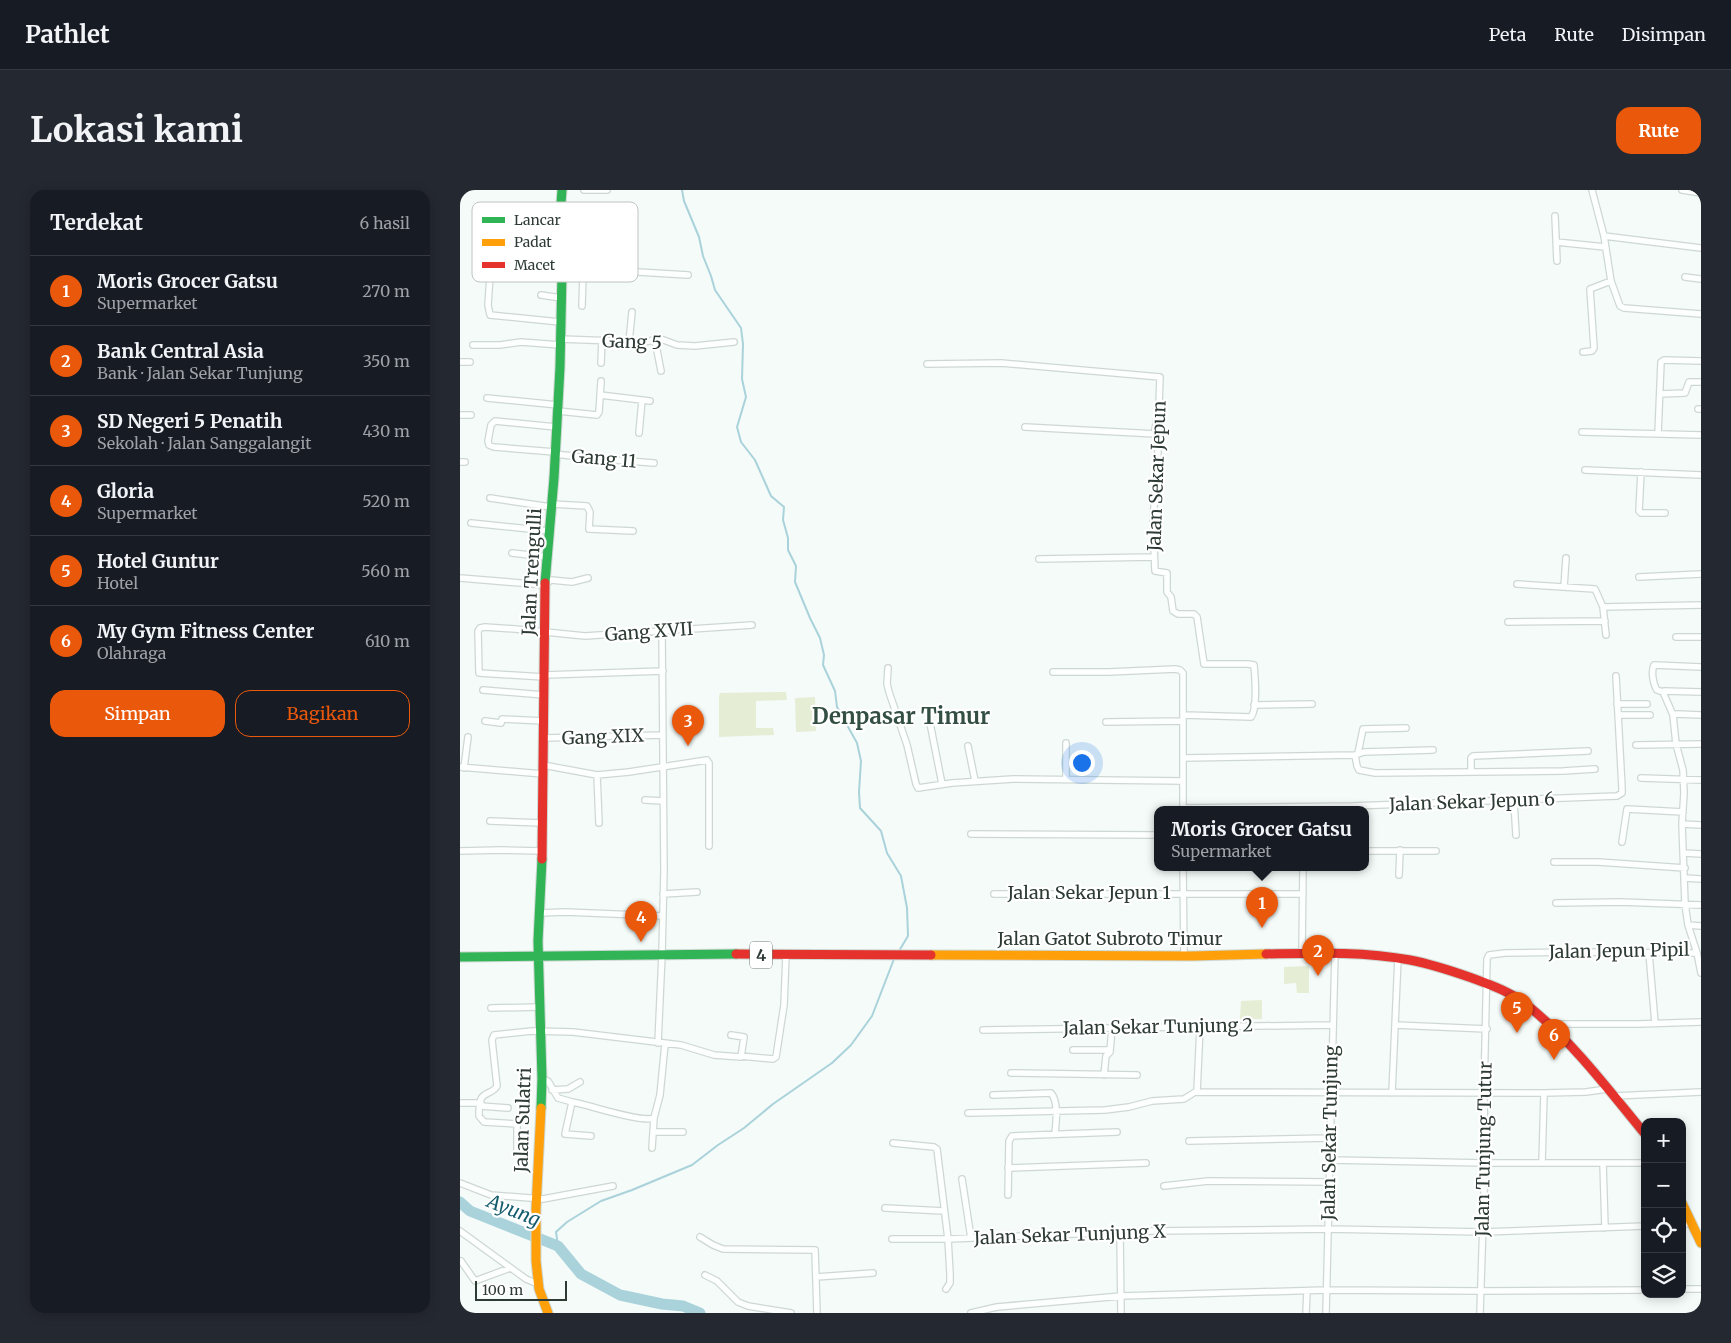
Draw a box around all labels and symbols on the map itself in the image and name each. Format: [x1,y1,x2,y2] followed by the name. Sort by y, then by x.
[472,202,638,282] legend
[514,211,561,229] text: Lancar
[514,233,552,251] text: Padat
[514,256,556,274] text: Macet
[602,329,662,354] street label: Gang 5
[1142,400,1171,553] street label: Jalan Sekar Jepun
[571,444,638,473] street label: Gang 11
[517,507,546,637] street label: Jalan Trengulli
[604,617,694,646] street label: Gang XVII
[812,702,990,730] district label: Denpasar Timur
[672,705,704,746] pin: 3
[561,724,645,749] street label: Gang XIX
[1069,750,1095,776] your location
[1388,787,1555,816] street label: Jalan Sekar Jepun 6
[1006,881,1171,904] street label: Jalan Sekar Jepun 1
[1246,887,1278,928] pin: 1
[625,901,657,942] pin: 4
[996,927,1223,950] street label: Jalan Gatot Subroto Timur
[1302,935,1334,976] pin: 2
[1547,938,1690,963] street label: Jalan Jepun Pipil
[750,942,772,968] road number: 4
[1501,992,1533,1033] pin: 5
[1062,1013,1253,1040] street label: Jalan Sekar Tunjung 2
[1538,1019,1570,1060] pin: 6
[1316,1045,1343,1222] street label: Jalan Sekar Tunjung
[1470,1061,1497,1238] street label: Jalan Tunjung Tutur
[509,1067,536,1174] street label: Jalan Sulatri
[482,1188,544,1232] water label: Ayung
[972,1220,1167,1249] street label: Jalan Sekar Tunjung X
[475,1278,568,1301] scale bar

